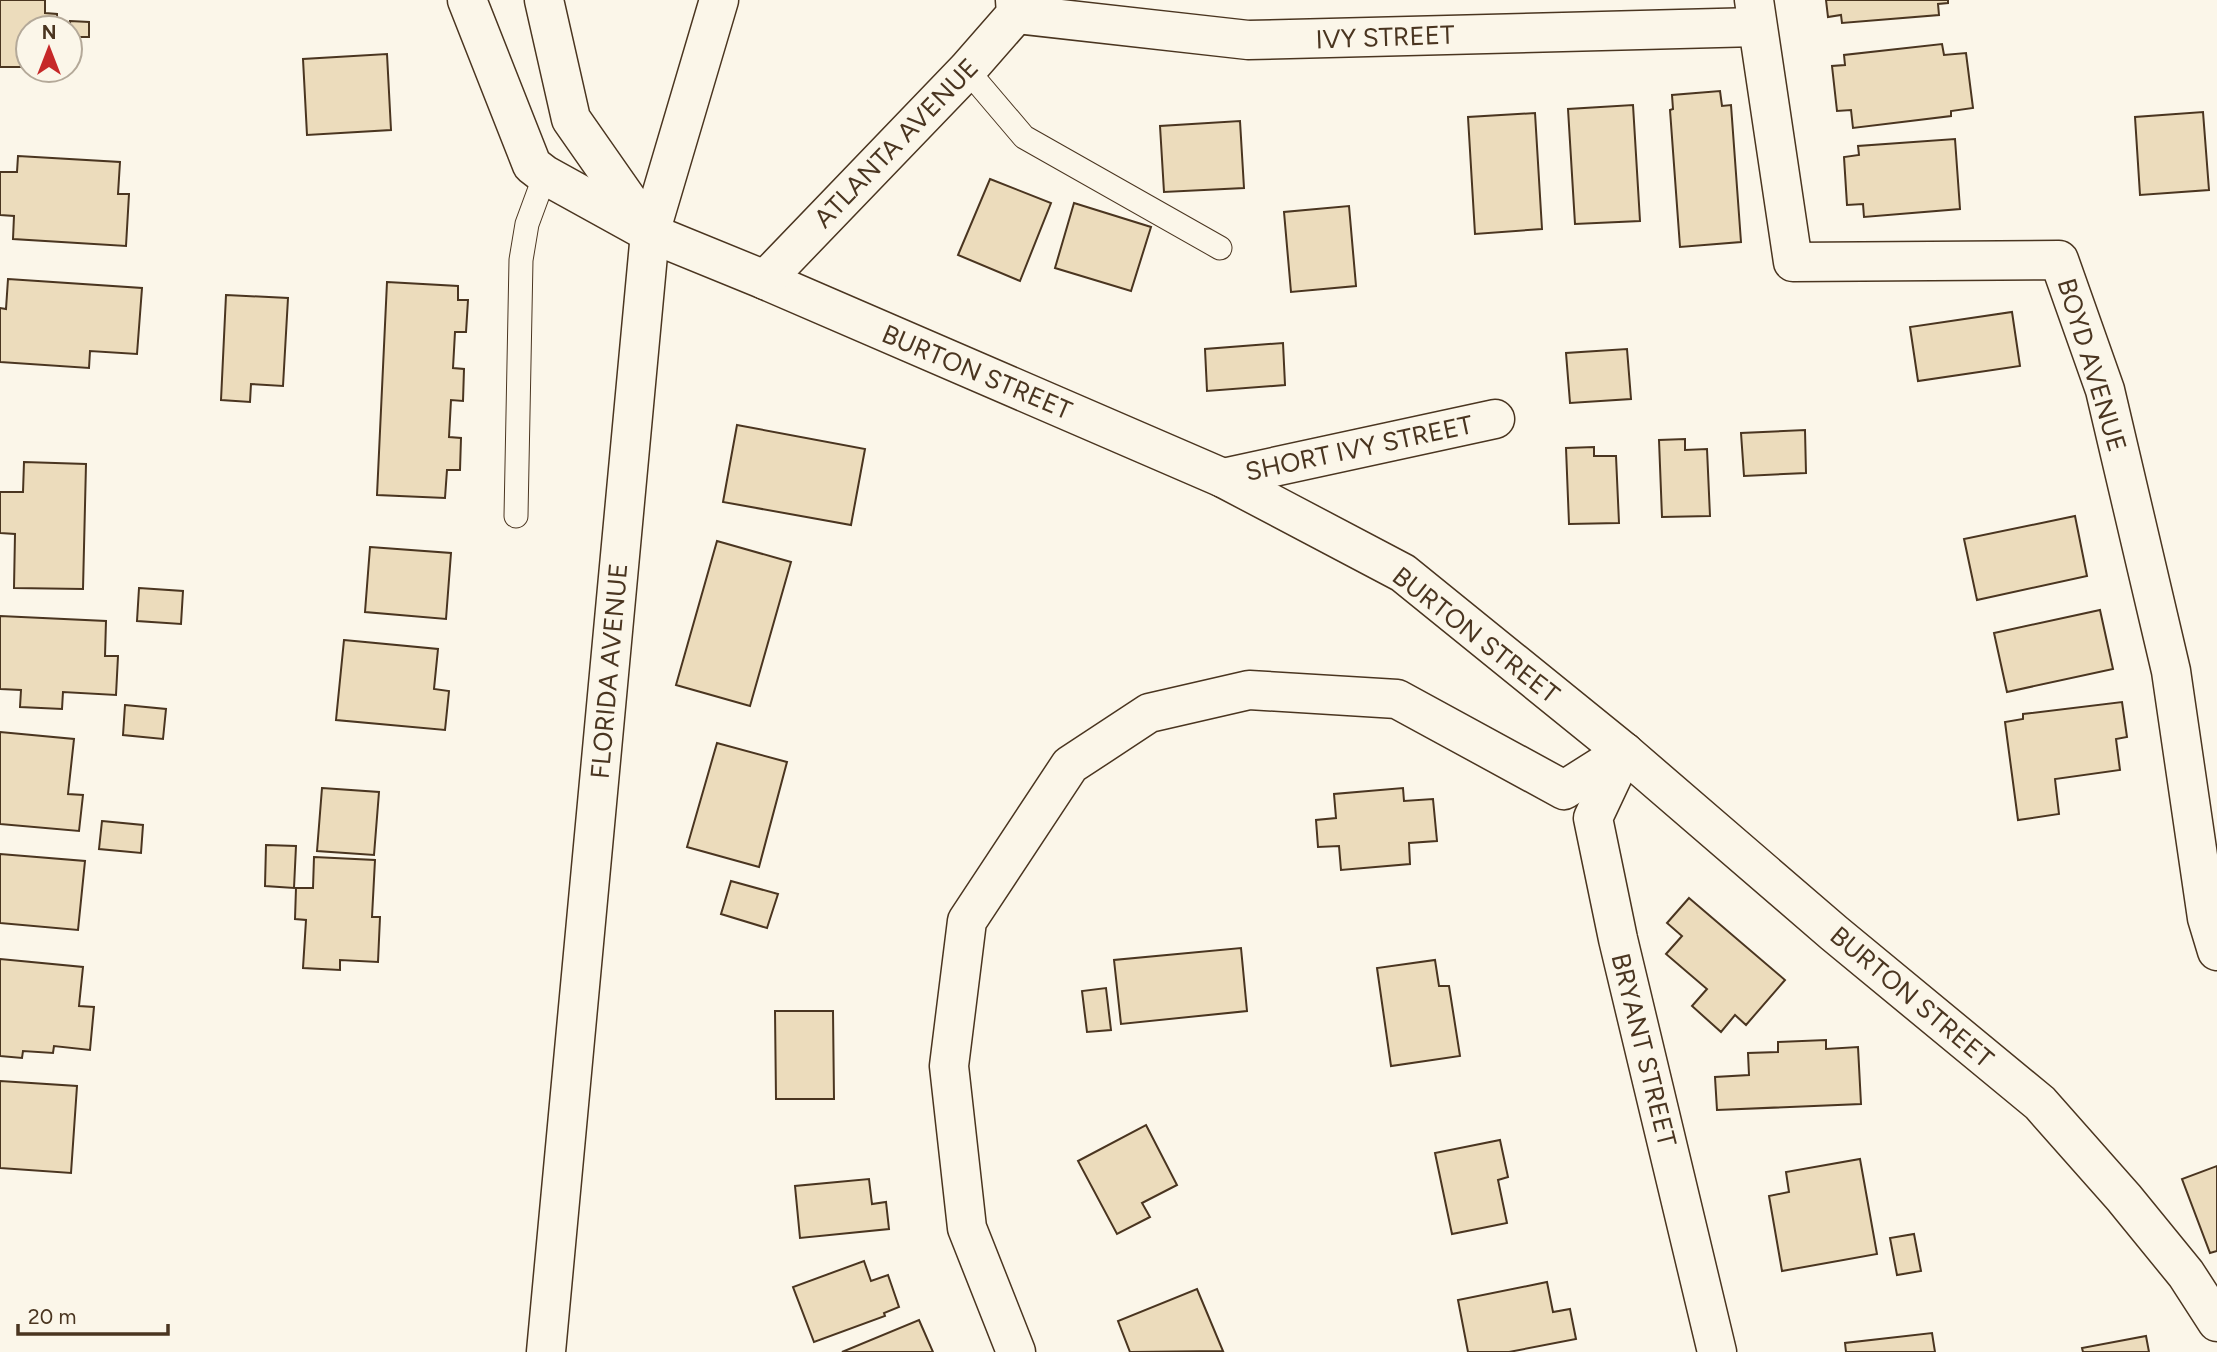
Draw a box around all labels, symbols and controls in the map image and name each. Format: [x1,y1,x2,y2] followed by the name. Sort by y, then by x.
[14,14,84,84] north arrow
[1315,19,1456,55] street label: IVY STREET
[42,21,56,44] text: N
[807,52,985,234] street label: ATLANTA AVENUE
[2050,274,2134,456] street label: BOYD AVENUE
[877,318,1077,427] street label: BURTON STREET
[1242,408,1476,488] street label: SHORT IVY STREET
[1386,560,1566,711] street label: BURTON STREET
[584,562,634,780] street label: FLORIDA AVENUE
[1824,919,2001,1075] street label: BURTON STREET
[1605,950,1684,1151] street label: BRYANT STREET
[18,1292,168,1336] scale bar
[28,1304,76,1329] text: 20 m

